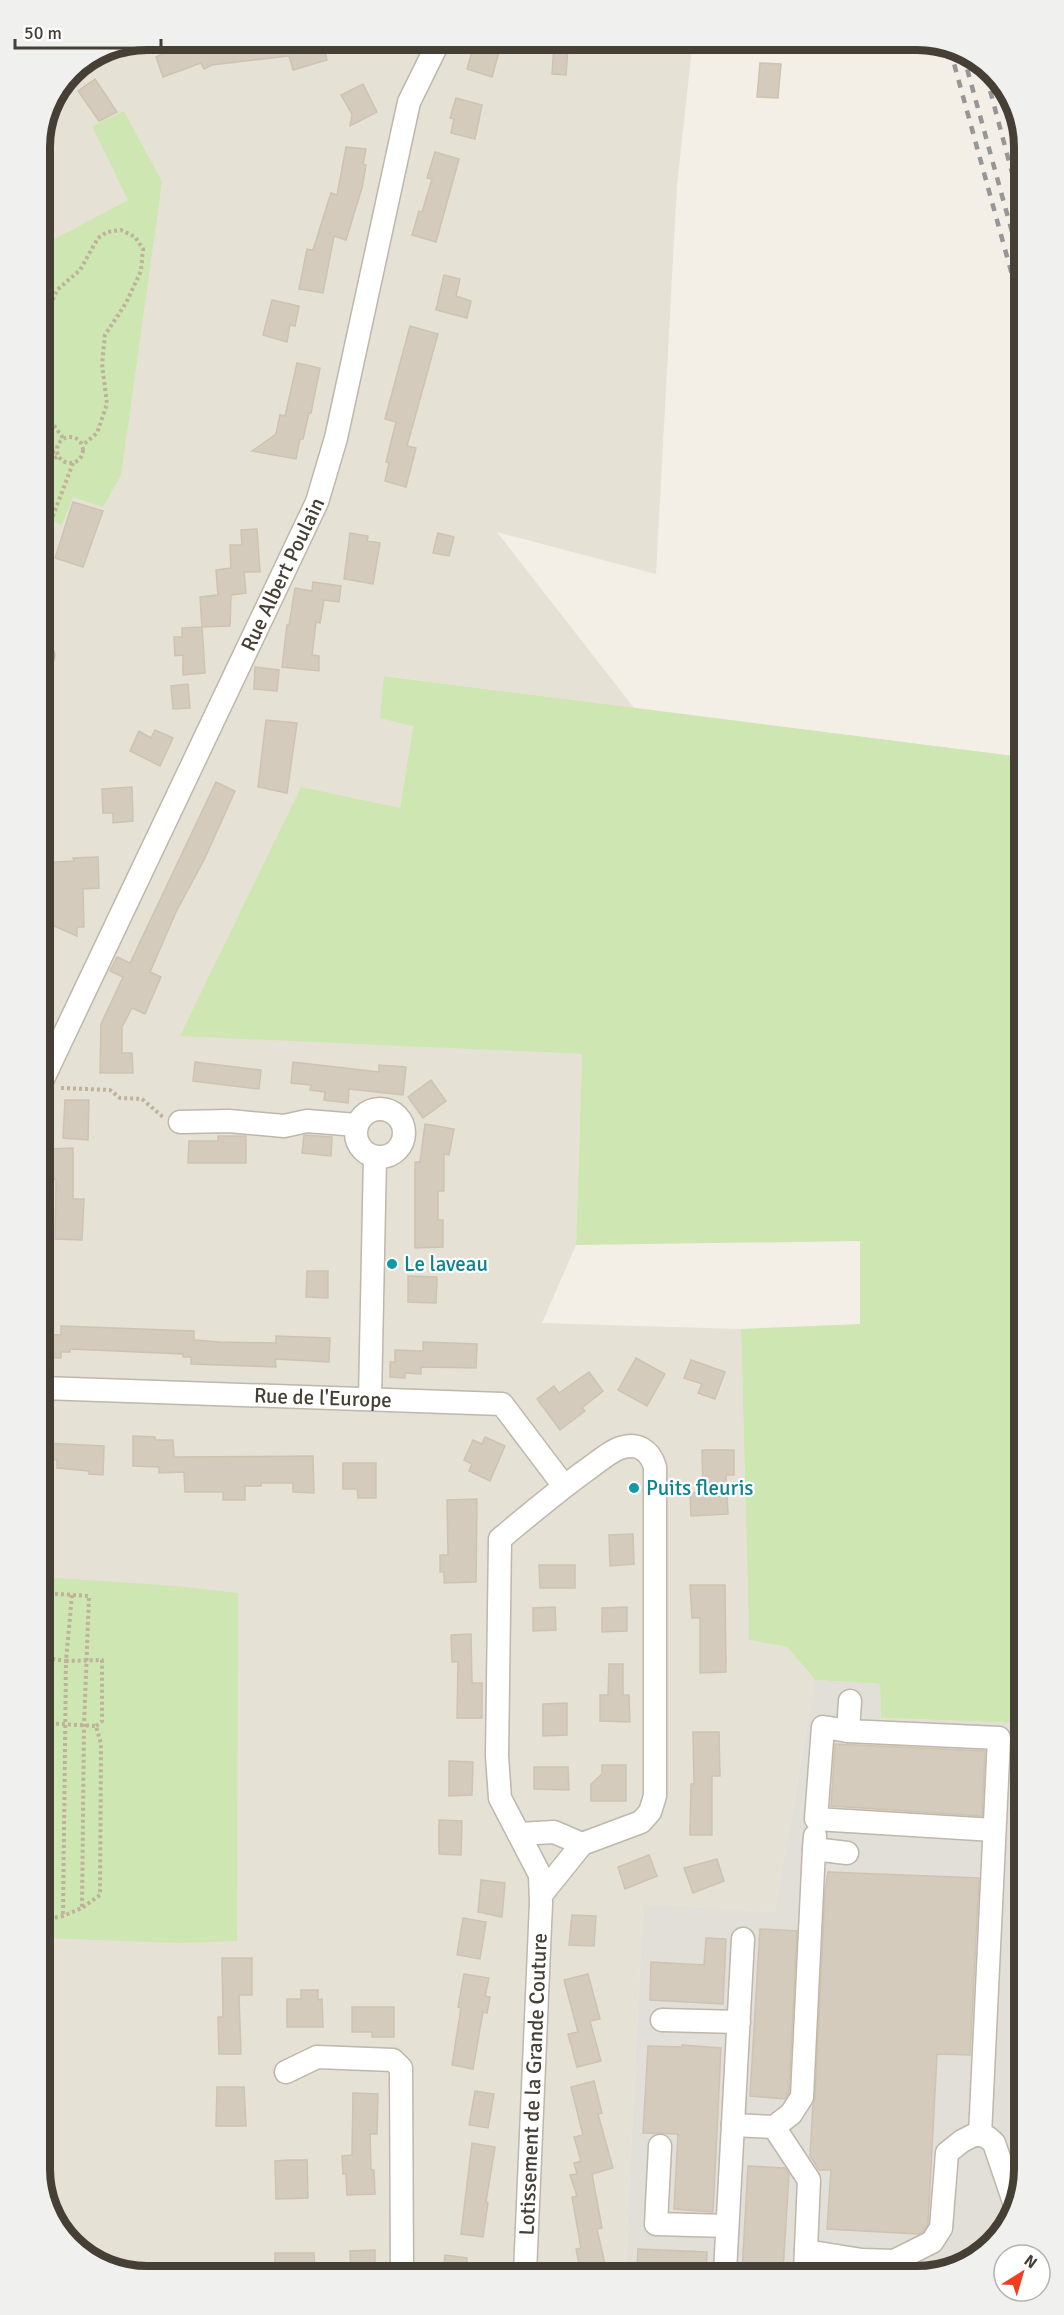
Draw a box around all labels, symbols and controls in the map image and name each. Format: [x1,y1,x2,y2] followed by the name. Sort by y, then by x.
[15,12,160,50] scale bar
[24,22,62,44] text: 50 m
[235,493,330,655] street label: Rue Albert Poulain
[404,1251,488,1277] place label: Le laveau
[385,1257,399,1271] marker: Le laveau
[253,1382,392,1413] street label: Rue de l'Europe
[646,1475,754,1501] place label: Puits fleuris
[627,1481,641,1495] marker: Puits fleuris
[514,1932,553,2236] street label: Lotissement de la Grande Couture
[992,2243,1052,2303] north arrow
[1020,2250,1041,2273] text: N

